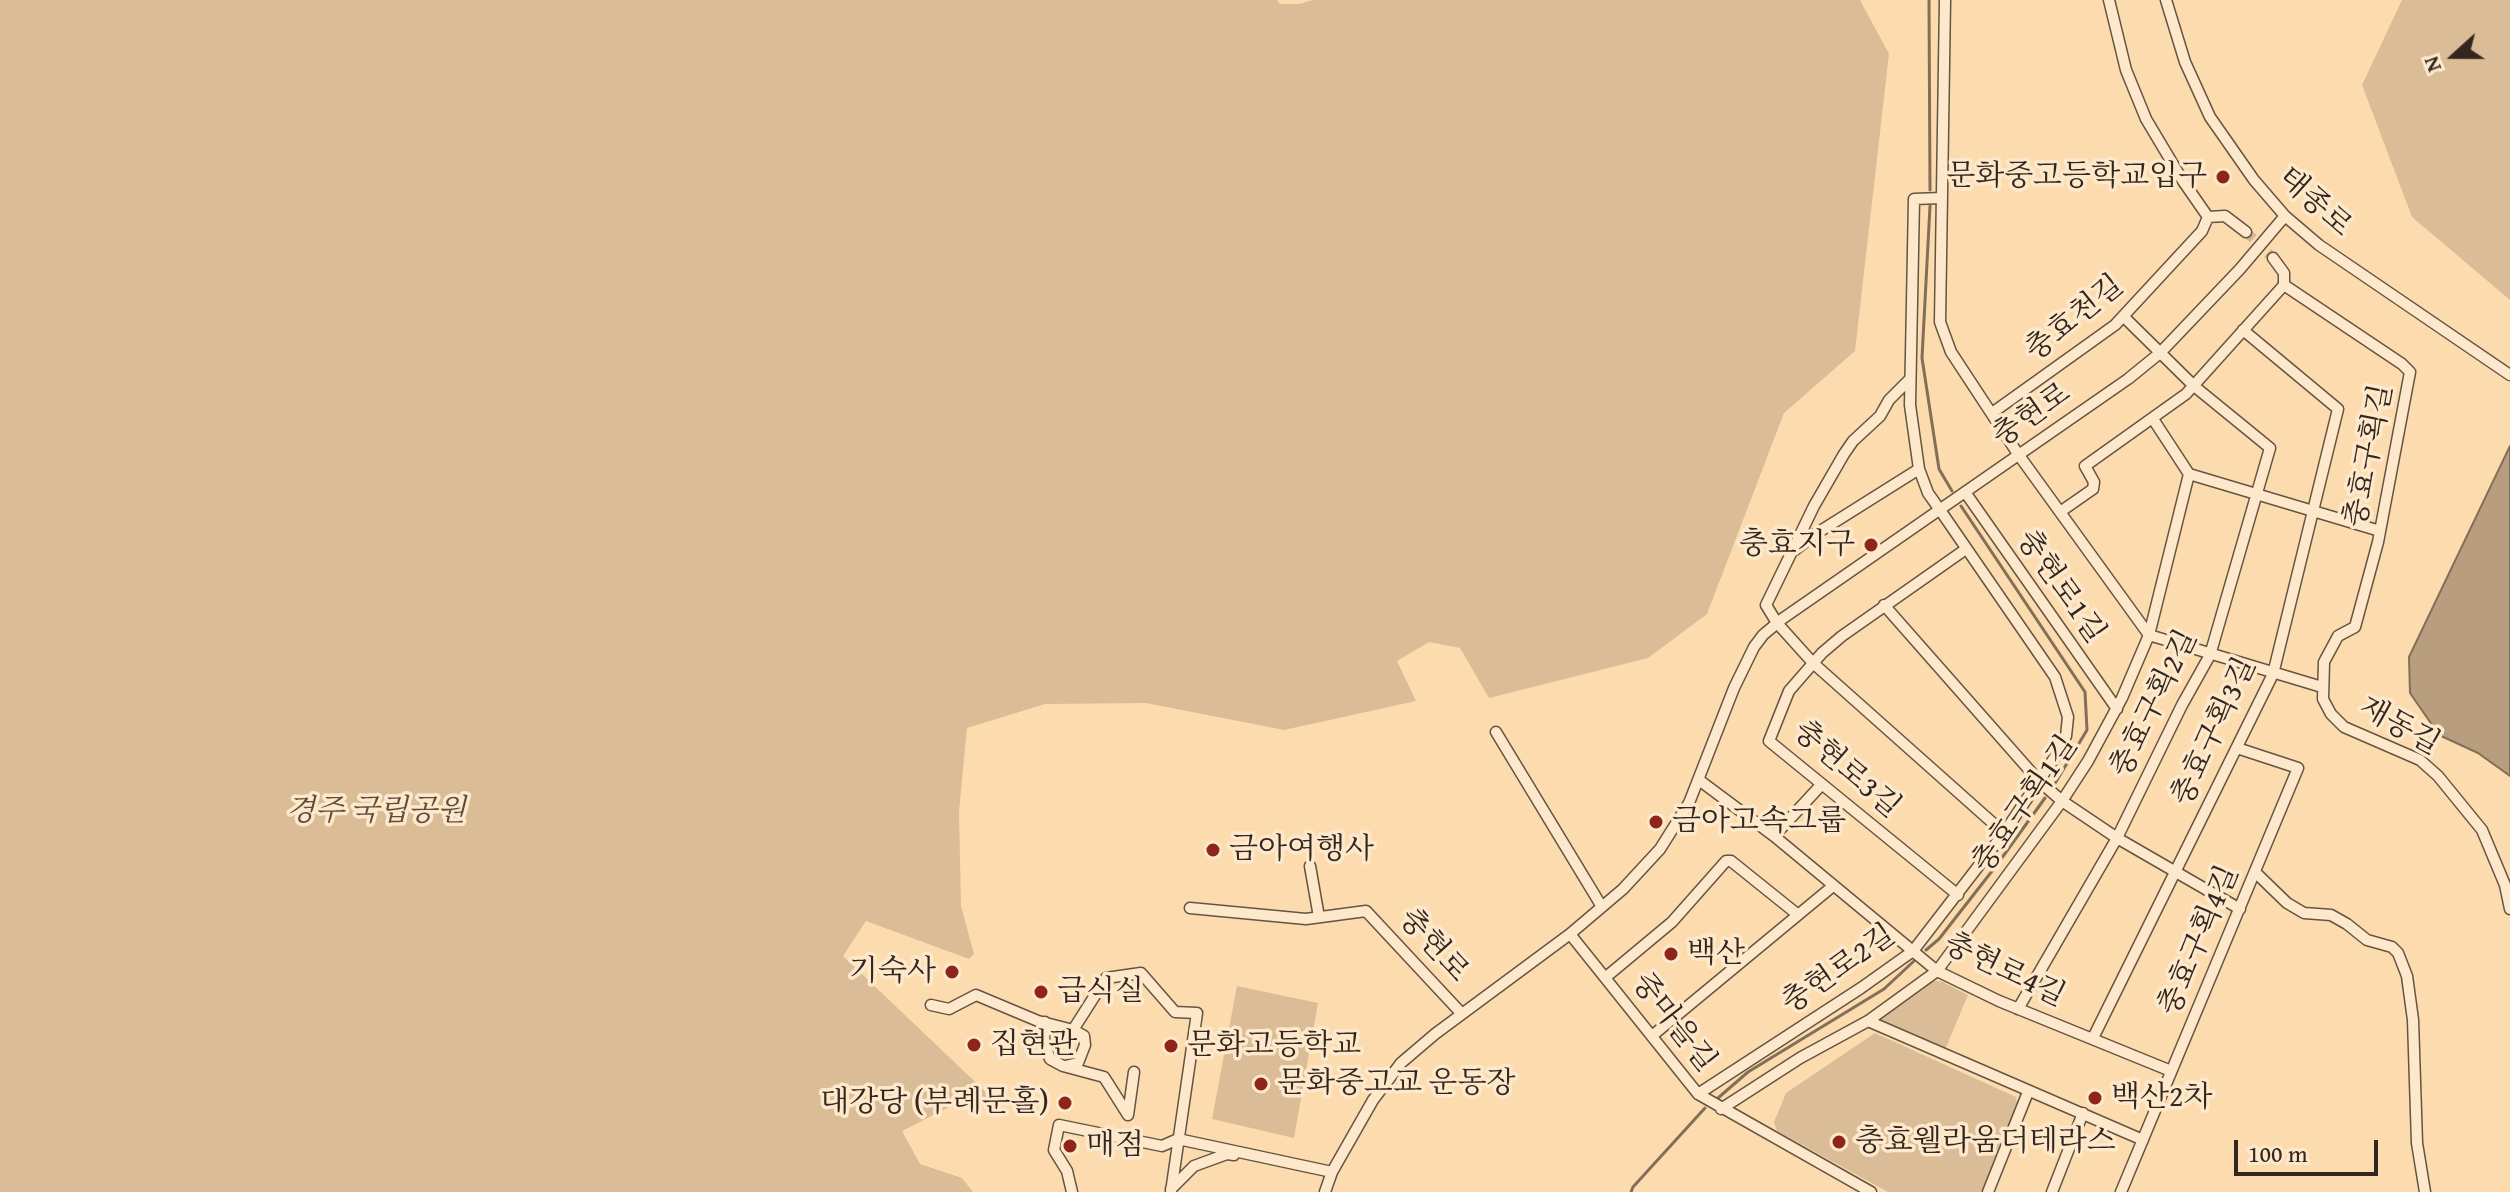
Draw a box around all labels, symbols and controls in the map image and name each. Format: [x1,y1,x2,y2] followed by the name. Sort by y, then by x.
[2414,16,2494,96] north arrow
[2414,52,2449,77] text: N
[1946,159,2207,195] place label: 문화중고등학교입구
[2270,161,2358,245] street label: 태종로
[2214,168,2232,186] marker: 문화중고등학교입구
[2019,269,2131,369] street label: 충효천길
[1986,376,2078,456] street label: 충현로
[2339,381,2401,531] street label: 충효구획길
[2008,523,2112,651] street label: 충현로1길
[1739,527,1855,563] place label: 충효지구
[1862,536,1880,554] marker: 충효지구
[2104,625,2206,783] street label: 충효구획2길
[2165,652,2265,812] street label: 충효구획3길
[2352,690,2446,764] street label: 재동길
[1785,714,1907,826] street label: 충현로3길
[1966,729,2086,881] street label: 충효구획1길
[286,794,466,830] park label: 경주 국립공원
[1672,804,1846,840] place label: 금아고속그룹
[1647,813,1665,831] marker: 금아고속그룹
[1229,832,1374,868] place label: 금아여행사
[1204,841,1222,859] marker: 금아여행사
[2152,861,2248,1021] street label: 충효구획4길
[1391,902,1475,990] street label: 충현로
[1775,918,1903,1022] street label: 충현로2길
[1938,926,2070,1016] street label: 충현로4길
[1687,936,1745,972] place label: 백산
[1662,945,1680,963] marker: 백산
[849,954,936,990] place label: 기숙사
[943,963,961,981] marker: 기숙사
[1623,966,1723,1080] street label: 중마을길
[1057,974,1144,1010] place label: 급식실
[1032,983,1050,1001] marker: 급식실
[990,1027,1077,1063] place label: 집현관
[1187,1028,1361,1064] place label: 문화고등학교
[965,1036,983,1054] marker: 집현관
[1162,1037,1180,1055] marker: 문화고등학교
[1277,1066,1515,1102] place label: 문화중고교 운동장
[1252,1075,1270,1093] marker: 문화중고교 운동장
[2111,1080,2212,1116] place label: 백산2차
[820,1085,1049,1121] place label: 대강당 (부례문홀)
[2086,1089,2104,1107] marker: 백산2차
[1056,1094,1074,1112] marker: 대강당 (부례문홀)
[1855,1124,2116,1160] place label: 충효웰라움더테라스
[2238,1124,2382,1174] scale bar
[1086,1128,1144,1164] place label: 매점
[1830,1133,1848,1151] marker: 충효웰라움더테라스
[2248,1136,2308,1171] text: 100 m
[1061,1137,1079,1155] marker: 매점

